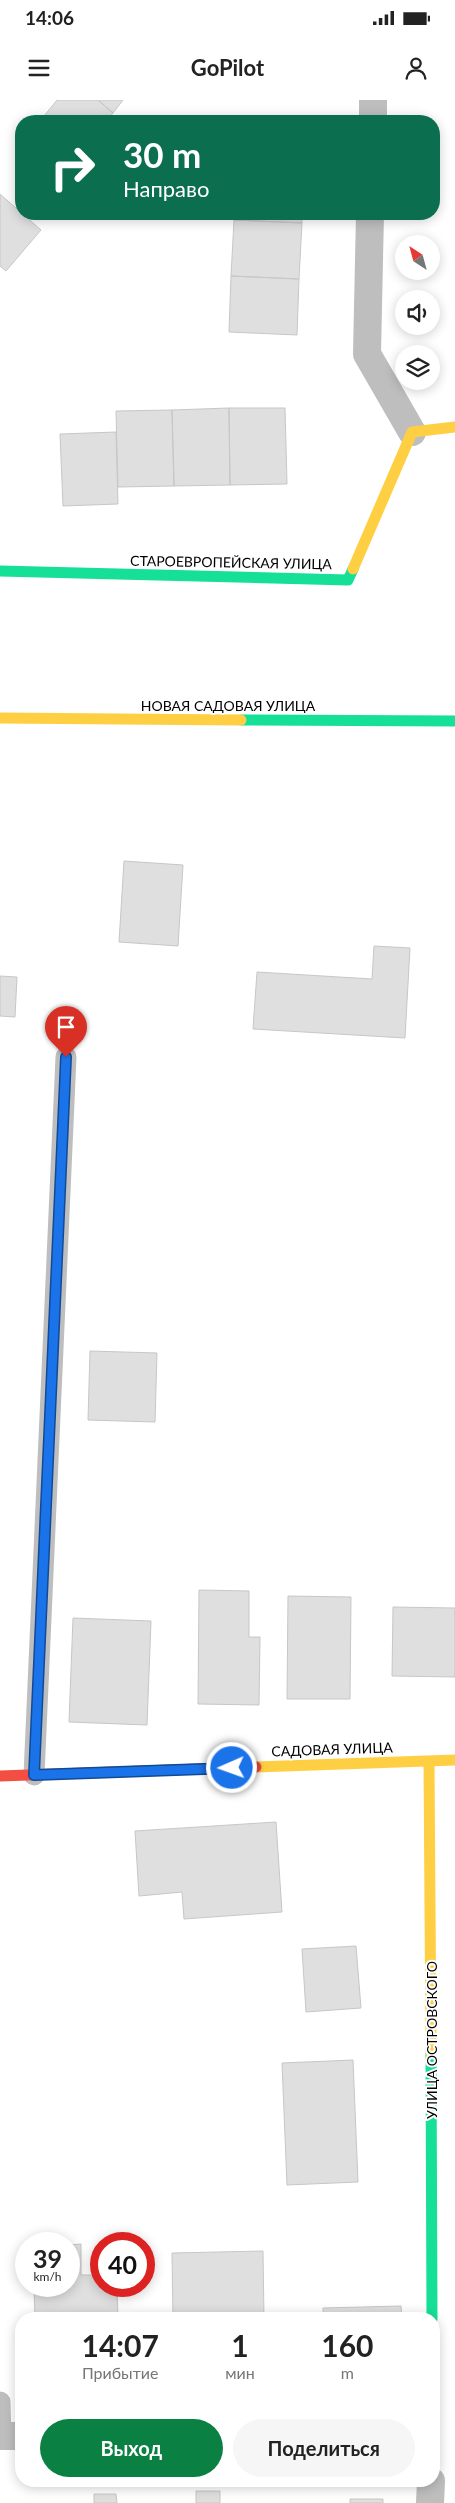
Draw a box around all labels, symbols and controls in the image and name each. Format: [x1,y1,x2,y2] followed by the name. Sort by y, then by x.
[25,6,74,29] text: 14:06
[25,54,53,82] icon: menu
[191,54,264,81] text: GoPilot
[402,54,430,82] icon: person
[123,133,201,175] text: 30 m
[40,135,105,200] icon: right
[123,175,209,202] text: Направо
[395,235,440,280] north arrow
[395,235,440,390] map controls
[395,290,440,335] button: sound
[395,345,440,390] button: layers
[130,552,333,572] street label: СТАРОЕВРОПЕЙСКАЯ УЛИЦА
[141,697,316,714] street label: НОВАЯ САДОВАЯ УЛИЦА
[45,1006,87,1057] pin
[52,1013,80,1041] icon: arrive
[271,1738,393,1760] street label: САДОВАЯ УЛИЦА
[205,1741,257,1793] position arrow
[423,1961,440,2119] street label: УЛИЦА ОСТРОВСКОГО
[90,2232,155,2297] speed limit sign: 40
[33,2243,62,2273] text: 39
[33,2269,62,2284] text: km/h
[81,2327,159,2363] text: 14:07
[231,2327,249,2363] text: 1
[321,2327,374,2363] text: 160
[82,2363,158,2382] text: Прибытие
[225,2363,255,2382] text: мин
[341,2363,354,2382] text: m
[40,2419,223,2477] button: Выход
[233,2419,415,2477] button: Поделиться

